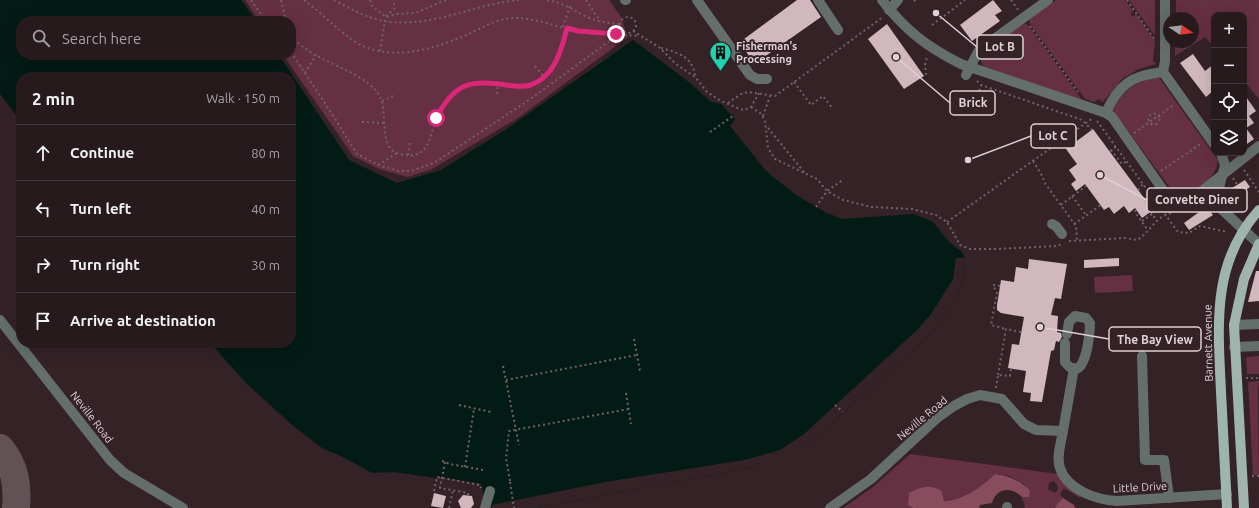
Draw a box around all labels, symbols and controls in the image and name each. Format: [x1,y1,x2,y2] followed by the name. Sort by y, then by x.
[1163,12,1199,48] north arrow
[1211,12,1247,156] map controls
[1211,12,1247,48] button: +
[16,16,296,60] search box
[607,25,625,43] route end
[30,27,52,49] icon: search
[62,30,141,47] text: Search here
[977,35,1023,59] callout: Lot B
[708,39,734,72] building icon: Fisherman's Processing
[736,40,797,65] place label: Fisherman's Processing
[985,40,1015,53] text: Lot B
[1211,48,1247,84] button: −
[1211,84,1247,120] button: locate
[32,89,75,108] text: 2 min
[206,91,280,105] text: Walk · 150 m
[950,91,995,115] callout: Brick
[959,96,988,109] text: Brick
[427,109,445,127] route start
[1211,120,1247,156] button: layers
[1031,124,1076,148] callout: Lot C
[1038,129,1068,142] text: Lot C
[32,142,54,164] icon: ahead
[70,144,134,161] text: Continue
[251,146,280,160] text: 80 m
[1147,188,1247,212] callout: Corvette Diner
[1155,193,1239,206] text: Corvette Diner
[32,198,54,220] icon: left
[70,200,131,217] text: Turn left
[251,202,280,216] text: 40 m
[32,254,54,276] icon: right
[70,256,140,273] text: Turn right
[251,258,280,272] text: 30 m
[1201,304,1215,382] street label: Barnett Avenue
[32,310,54,332] icon: arrive
[70,312,216,329] text: Arrive at destination
[1109,327,1201,351] callout: The Bay View
[1117,333,1194,346] text: The Bay View
[68,389,116,445] street label: Neville Road
[895,394,949,442] street label: Neville Road
[1113,480,1167,494] street label: Little Drive

